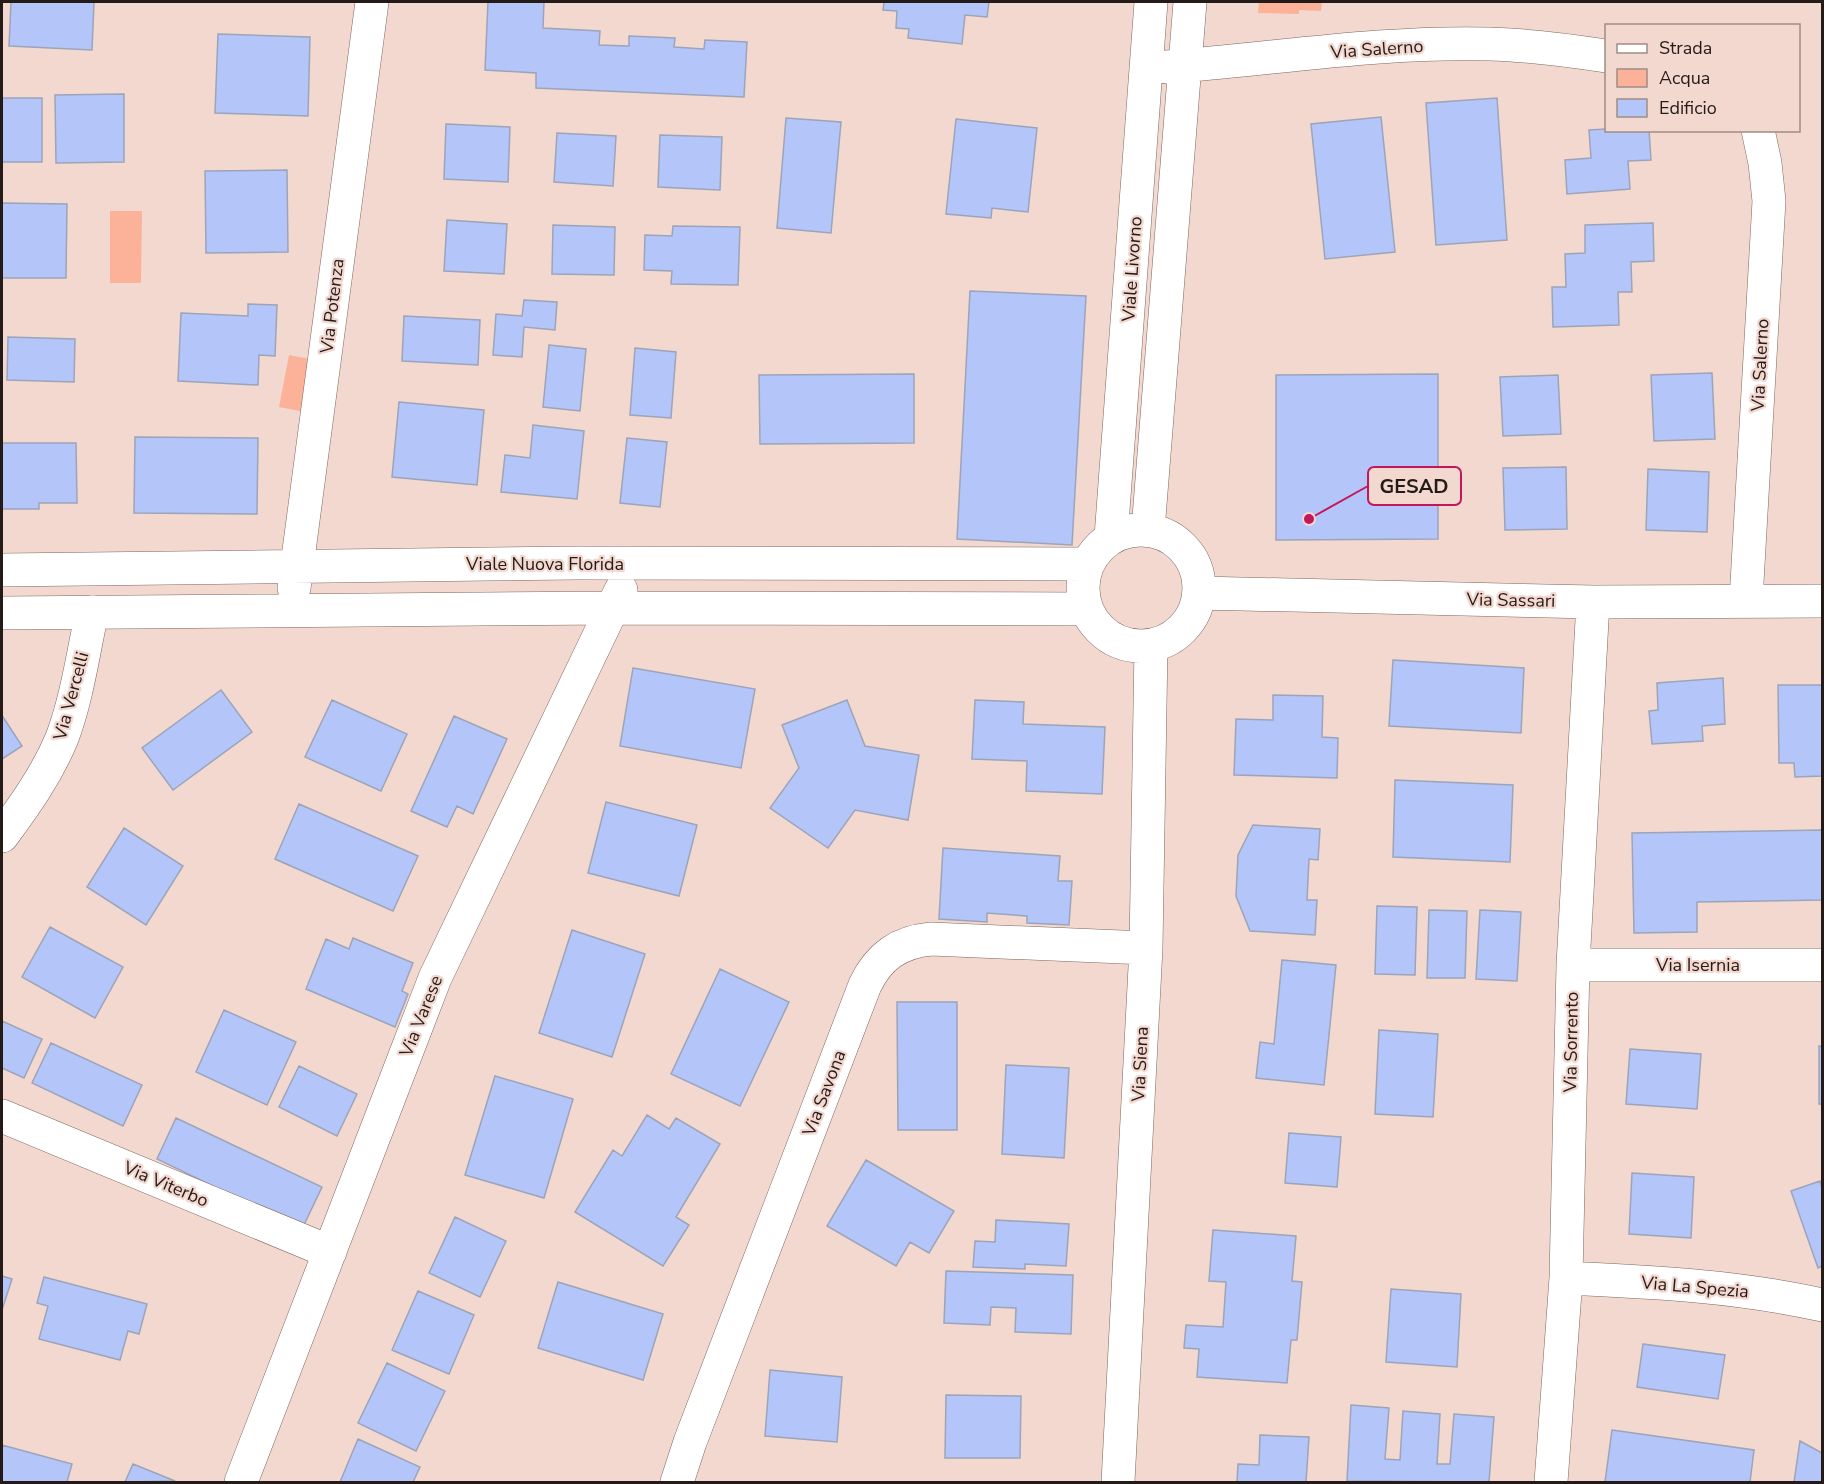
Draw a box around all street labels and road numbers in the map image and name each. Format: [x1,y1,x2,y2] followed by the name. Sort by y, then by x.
[1329,34,1424,64] street label: Via Salerno
[1116,216,1148,323] street label: Viale Livorno
[314,257,350,356] street label: Via Potenza
[1746,318,1774,413] street label: Via Salerno
[465,552,624,576] street label: Viale Nuova Florida
[1465,587,1556,613] street label: Via Sassari
[47,649,94,744] street label: Via Vercelli
[1655,953,1740,977] street label: Via Isernia
[393,972,448,1061] street label: Via Varese
[1558,991,1584,1094] street label: Via Sorrento
[1126,1026,1154,1103] street label: Via Siena
[796,1047,851,1140] street label: Via Savona
[119,1155,212,1213] street label: Via Viterbo
[1639,1270,1750,1304] street label: Via La Spezia

